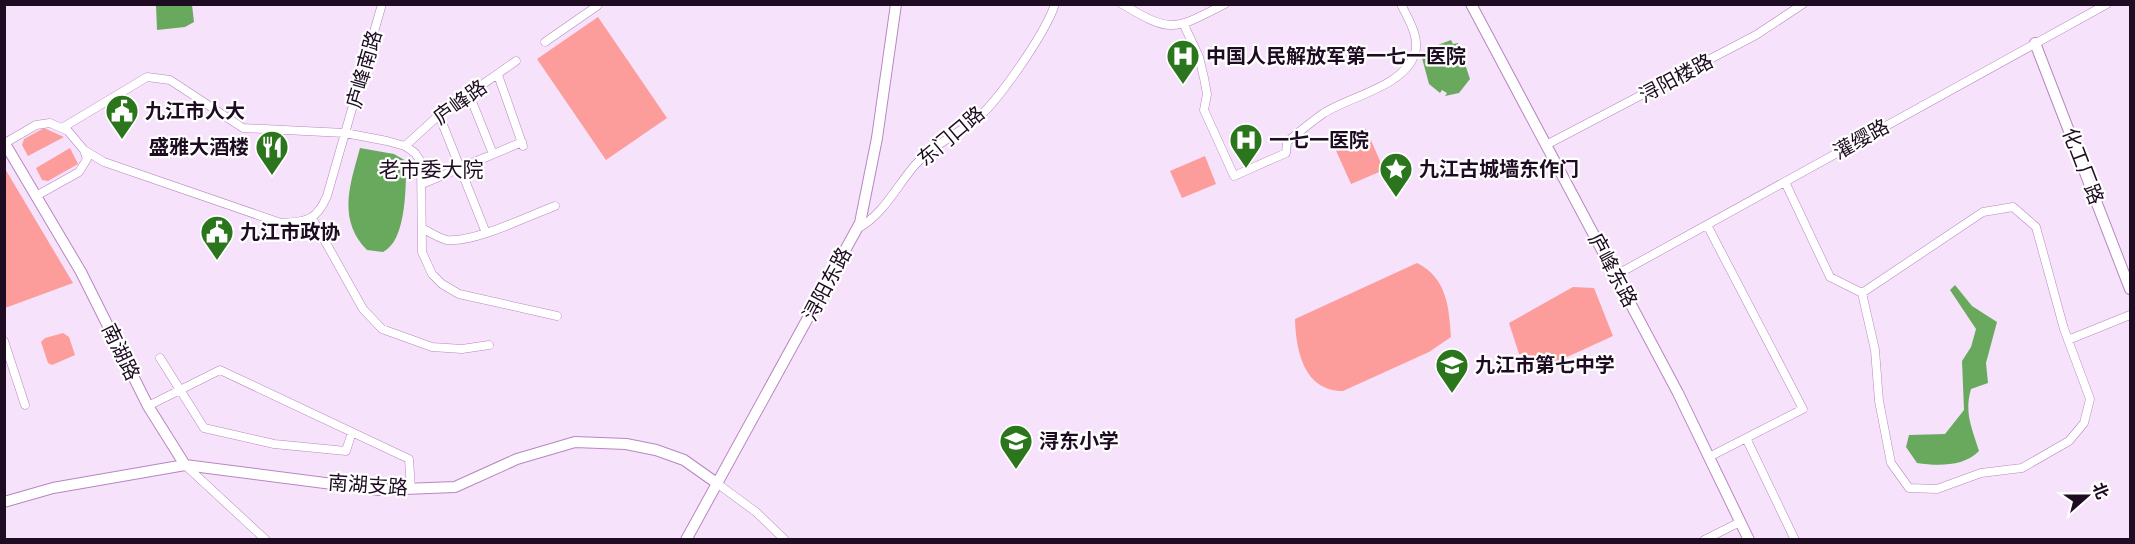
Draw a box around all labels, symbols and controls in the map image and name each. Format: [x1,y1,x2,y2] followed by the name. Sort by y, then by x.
[342,28,388,111] street label: 庐峰南路
[1165,38,1201,85] hospital icon: 中国人民解放军第一七一医院
[1206,45,1466,69] place label: 中国人民解放军第一七一医院
[1636,50,1717,108] street label: 浔阳楼路
[429,75,492,130] street label: 庐峰路
[104,93,140,140] public building icon: 九江市人大
[145,100,245,124] place label: 九江市人大
[913,102,990,172] street label: 东门口路
[1829,115,1894,165] street label: 灌缨路
[1228,122,1264,169] hospital icon: 一七一医院
[2057,125,2108,208] street label: 化工厂路
[254,129,290,176] restaurant icon: 盛雅大酒楼
[1269,129,1369,153] place label: 一七一医院
[149,136,249,160] place label: 盛雅大酒楼
[1378,151,1414,198] place icon: 九江古城墙东作门
[379,158,484,183] district label: 老市委大院
[1419,158,1579,182] place label: 九江古城墙东作门
[199,214,235,261] public building icon: 九江市政协
[240,221,340,245] place label: 九江市政协
[1583,230,1641,311] street label: 庐峰东路
[799,244,857,325] street label: 浔阳东路
[96,320,144,385] street label: 南湖路
[1434,347,1470,394] school or university icon: 九江市第七中学
[1475,354,1615,378] place label: 九江市第七中学
[998,423,1034,470] school or university icon: 浔东小学
[1039,430,1119,454] place label: 浔东小学
[2057,466,2117,526] north arrow
[327,471,409,501] street label: 南湖支路
[2088,480,2111,502] text: 北

